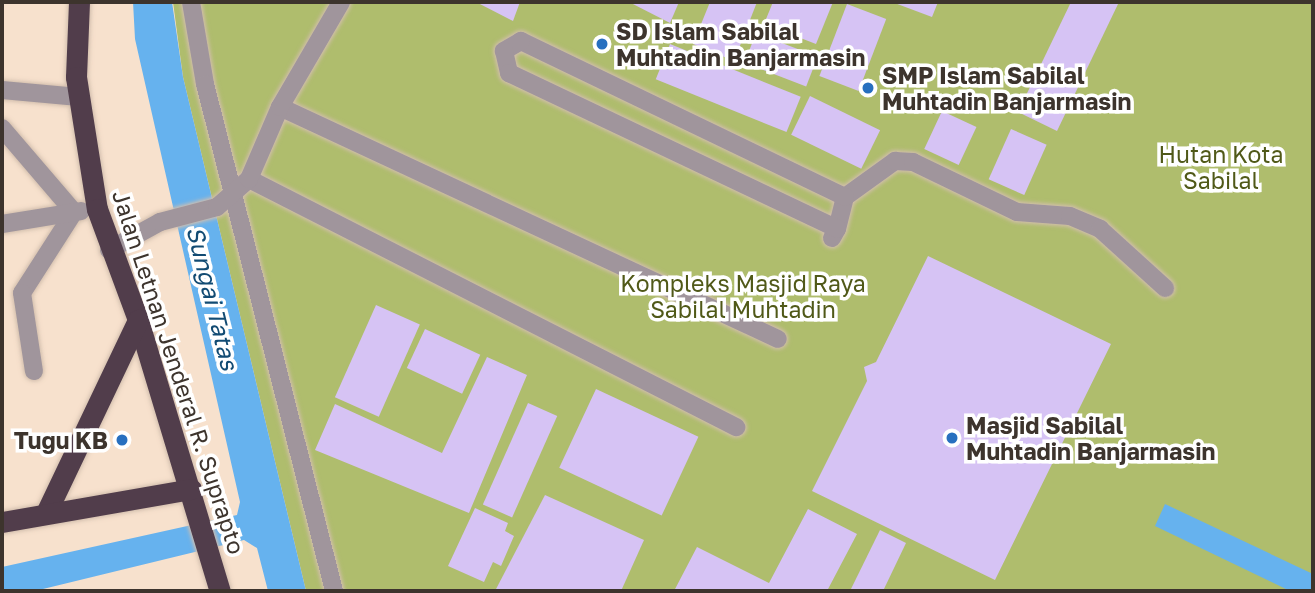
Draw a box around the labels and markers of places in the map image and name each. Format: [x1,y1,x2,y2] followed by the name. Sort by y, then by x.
[616,17,865,71] place label: SD Islam Sabilal Muhtadin Banjarmasin
[594,36,610,52] marker: SD Islam Sabilal Muhtadin Banjarmasin
[882,61,1131,115] place label: SMP Islam Sabilal Muhtadin Banjarmasin
[860,80,876,96] marker: SMP Islam Sabilal Muhtadin Banjarmasin
[966,411,1215,465] place label: Masjid Sabilal Muhtadin Banjarmasin
[14,426,108,454] place label: Tugu KB
[944,430,960,446] marker: Masjid Sabilal Muhtadin Banjarmasin
[114,432,130,448] marker: Tugu KB

